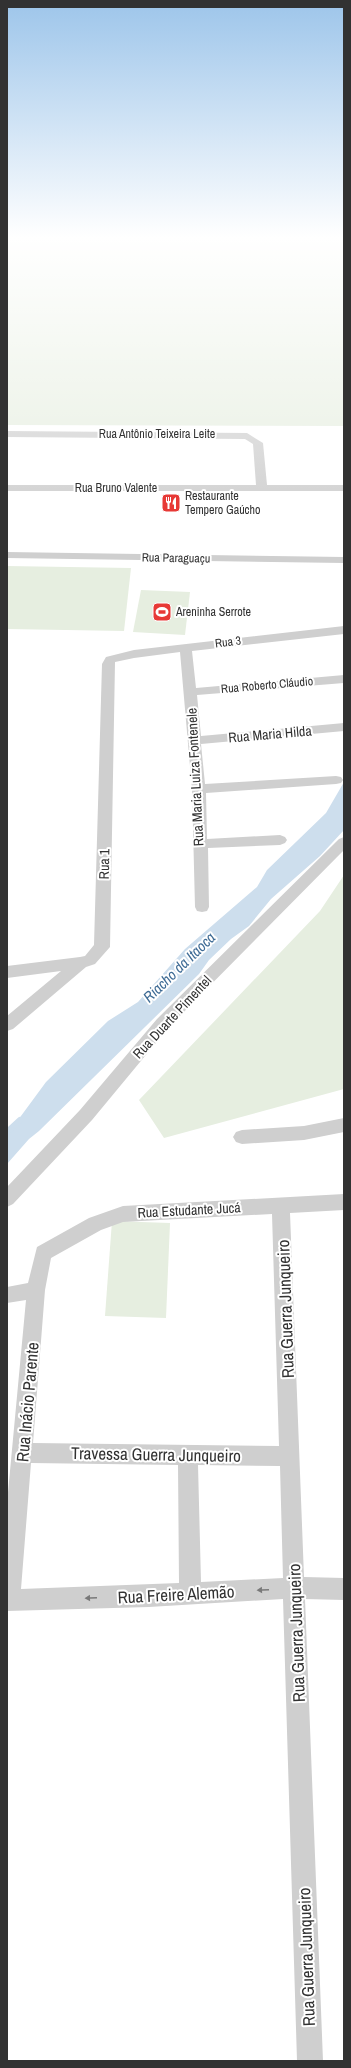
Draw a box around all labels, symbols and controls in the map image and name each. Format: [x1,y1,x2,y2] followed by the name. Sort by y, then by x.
[99,426,215,442] street label: Rua Antônio Teixeira Leite
[75,480,157,496] street label: Rua Bruno Valente
[185,488,260,518] place label: Restaurante Tempero Gaúcho
[160,492,182,514] restaurant icon: Restaurante Tempero Gaúcho
[142,549,210,567] street label: Rua Paraguaçu
[151,601,173,623] sports icon: Areninha Serrote
[175,604,251,620] place label: Areninha Serrote
[214,632,242,652] street label: Rua 3
[220,673,314,697] street label: Rua Roberto Cláudio
[182,707,208,847] street label: Rua Maria Luiza Fontenele
[228,721,313,747] street label: Rua Maria Hilda
[95,848,113,879] street label: Rua 1
[138,927,220,1007] water label: Riacho da Itaoca
[129,972,215,1062] street label: Rua Duarte Pimentel
[137,1198,242,1222] street label: Rua Estudante Jucá
[271,1239,299,1379] street label: Rua Guerra Junqueiro
[10,1341,44,1463] street label: Rua Inácio Parente
[71,1441,241,1467] street label: Travessa Guerra Junqueiro
[282,1563,310,1703] street label: Rua Guerra Junqueiro
[117,1579,235,1609] street label: Rua Freire Alemão
[256,1587,269,1593] one-way arrow
[85,1594,97,1601] one-way arrow
[292,1887,320,2027] street label: Rua Guerra Junqueiro

